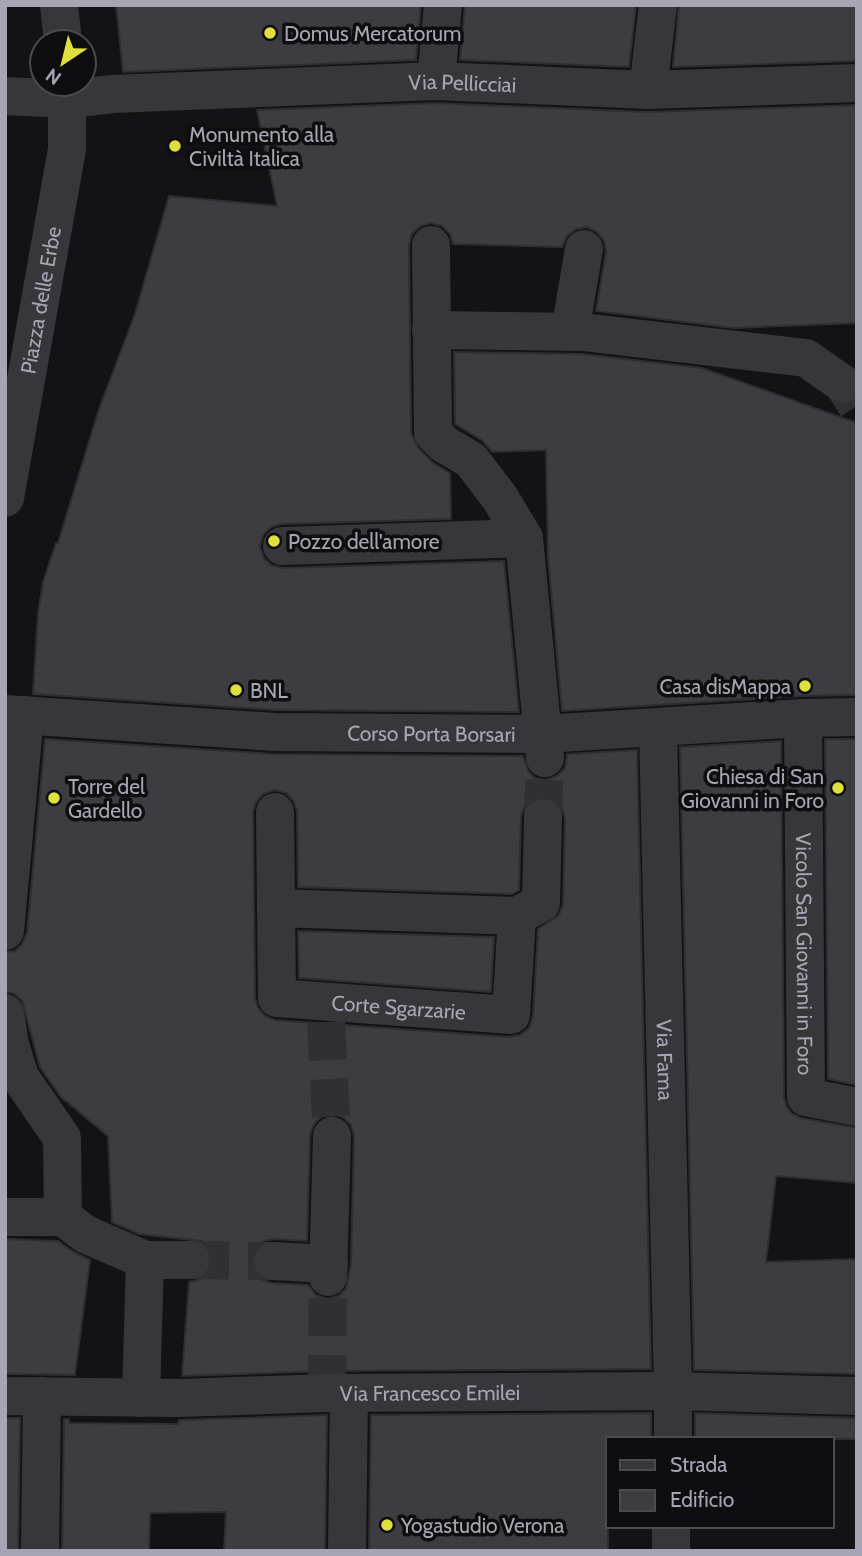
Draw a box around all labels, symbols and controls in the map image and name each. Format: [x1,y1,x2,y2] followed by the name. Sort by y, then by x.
[284,21,461,46] place label: Domus Mercatorum
[262,25,278,41] marker: Domus Mercatorum
[28,28,98,98] north arrow
[41,63,66,90] text: N
[408,68,517,97] street label: Via Pellicciai
[189,122,334,171] place label: Monumento alla Civiltà Italica
[167,138,183,154] marker: Monumento alla Civiltà Italica
[15,224,66,376] street label: Piazza delle Erbe
[288,529,440,554] place label: Pozzo dell'amore
[266,533,282,549] marker: Pozzo dell'amore
[659,674,791,699] place label: Casa disMappa
[250,678,288,703] place label: BNL
[797,678,813,694] marker: Casa disMappa
[228,682,244,698] marker: BNL
[347,720,516,746] street label: Corso Porta Borsari
[681,764,824,813] place label: Chiesa di San Giovanni in Foro
[68,774,145,823] place label: Torre del Gardello
[830,780,846,796] marker: Chiesa di San Giovanni in Foro
[46,790,62,806] marker: Torre del Gardello
[791,833,818,1075] street label: Vicolo San Giovanni in Foro
[331,989,467,1024] street label: Corte Sgarzarie
[652,1019,679,1101] street label: Via Fama
[340,1379,520,1405] street label: Via Francesco Emilei
[606,1437,834,1528] legend
[670,1452,727,1477] text: Strada
[670,1487,734,1512] text: Edificio
[400,1513,564,1538] place label: Yogastudio Verona
[379,1517,395,1533] marker: Yogastudio Verona

